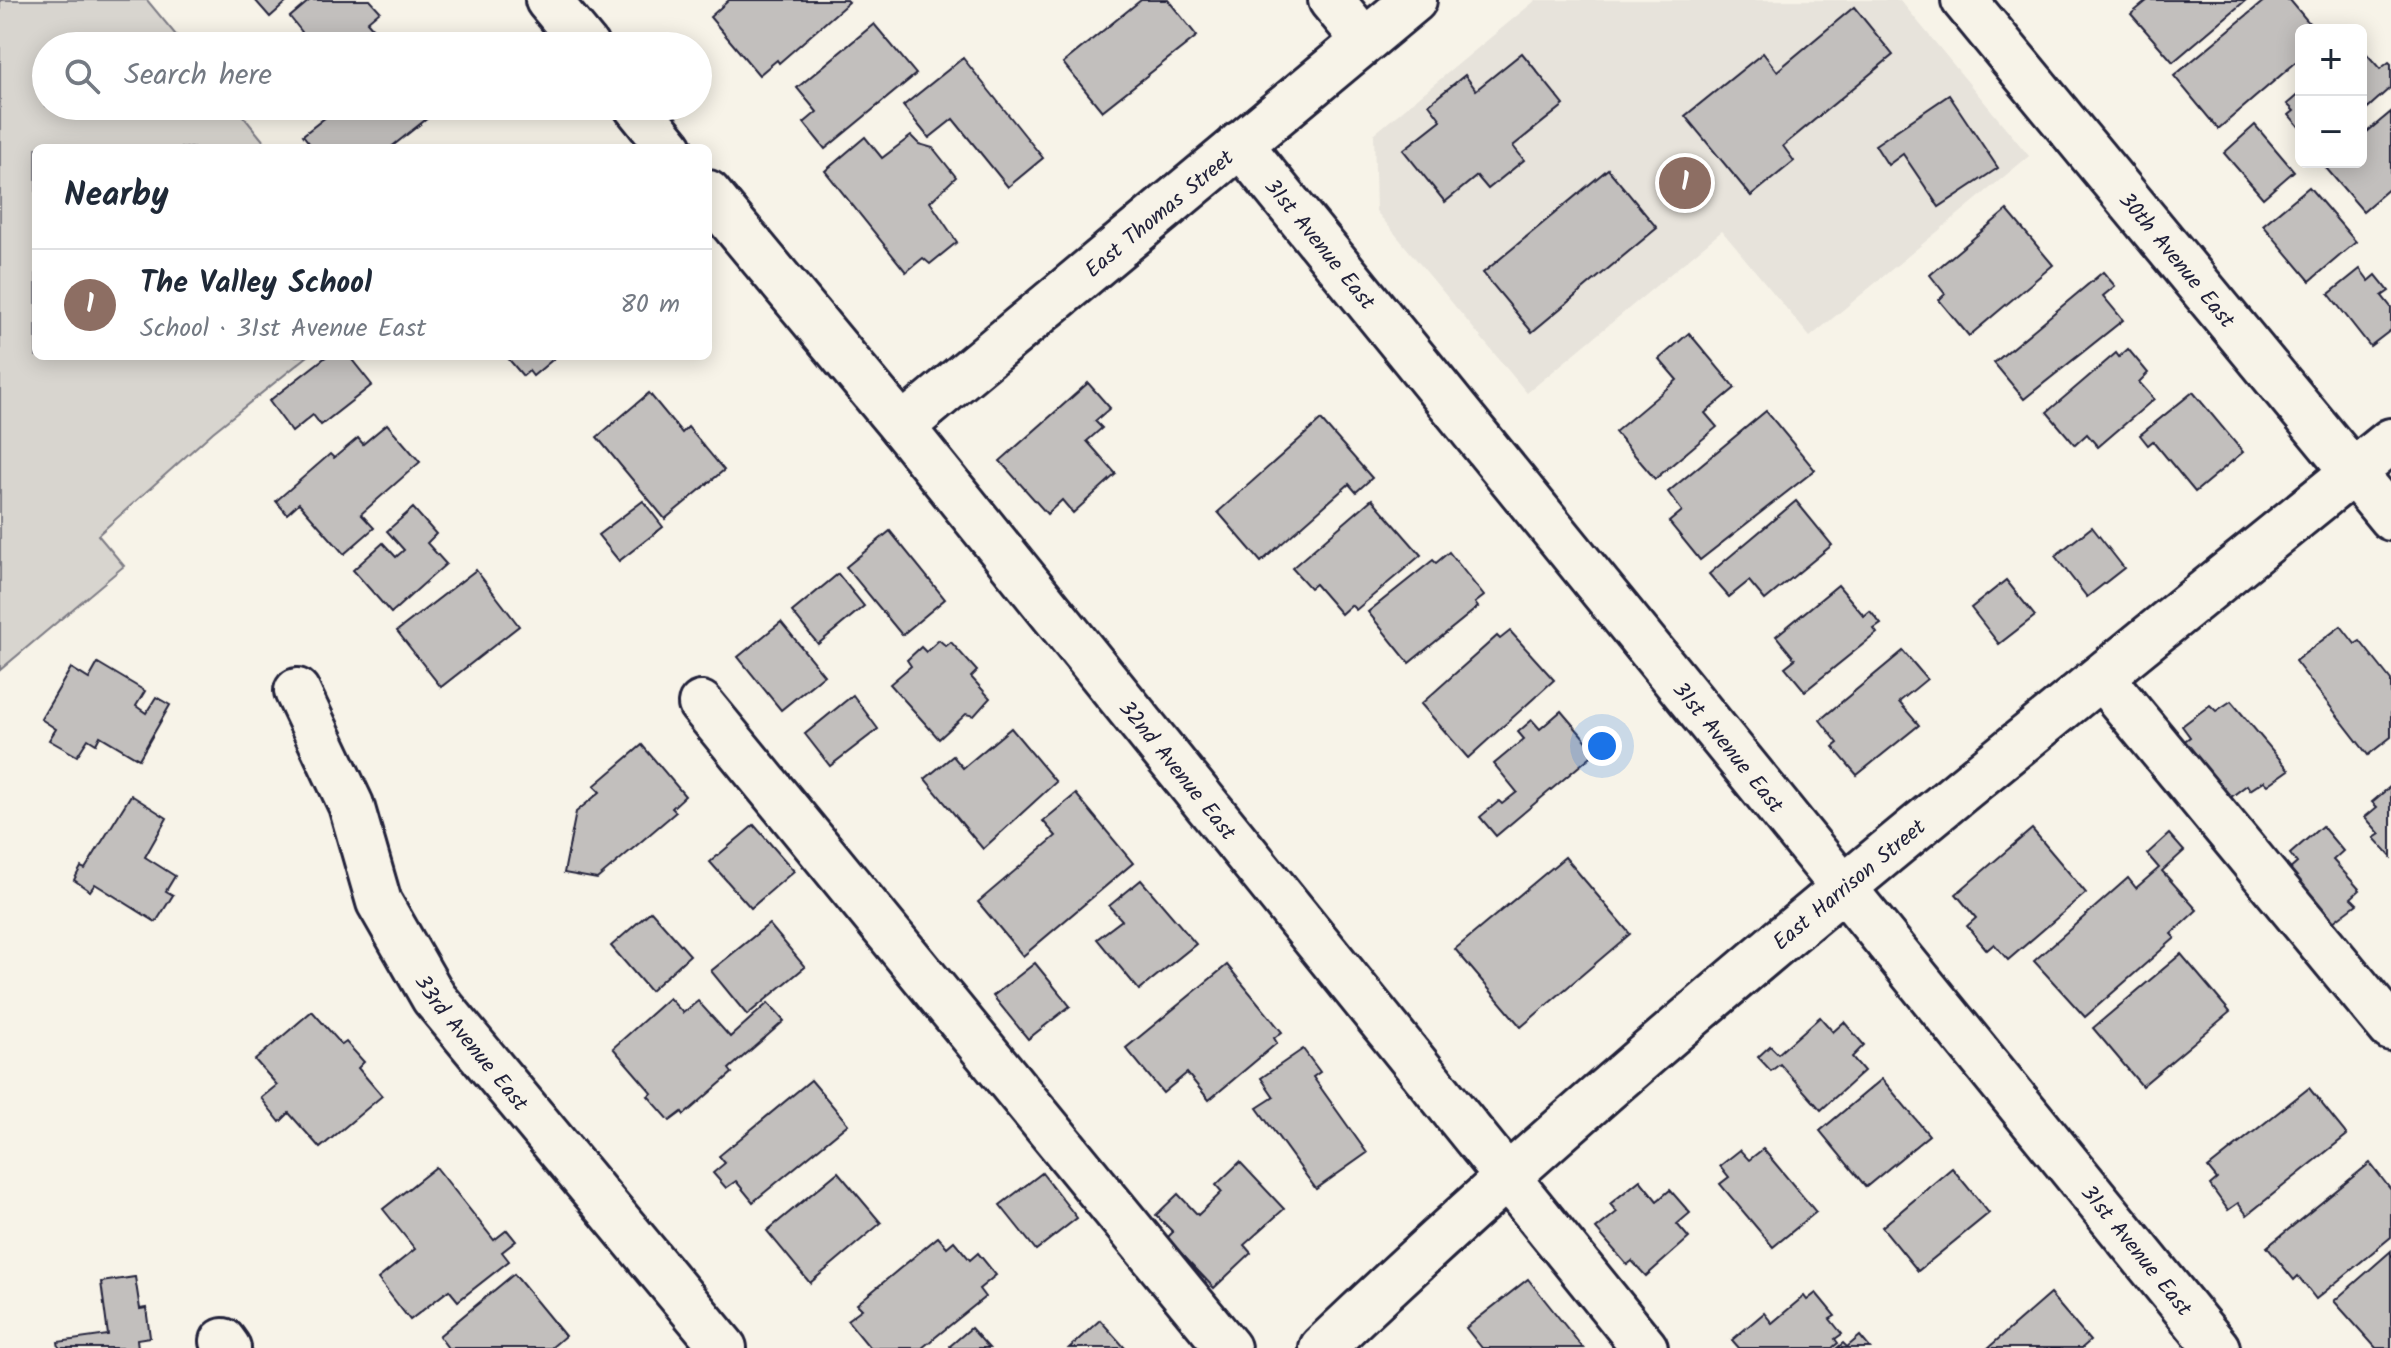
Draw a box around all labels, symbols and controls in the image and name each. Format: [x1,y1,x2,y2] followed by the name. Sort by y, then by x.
[2295,24,2367,168] map controls
[2295,24,2367,96] button: +
[32,32,712,120] search box
[124,52,272,100] text: Search here
[60,54,104,98] icon: search
[2295,96,2367,168] button: −
[1078,142,1243,288] street label: East Thomas Street
[1659,153,1711,213] pin: 1
[64,169,169,223] text: Nearby
[1254,171,1383,319] street label: 31st Avenue East
[2109,185,2243,337] street label: 30th Avenue East
[140,260,372,308] text: The Valley School
[86,284,94,326] text: 1
[620,284,680,326] text: 80 m
[140,308,426,350] text: School · 31st Avenue East
[1663,675,1792,822] street label: 31st Avenue East
[1109,693,1244,849] street label: 32nd Avenue East
[1582,726,1622,766] your location
[1766,811,1935,960] street label: East Harrison Street
[404,969,536,1120] street label: 33rd Avenue East
[2071,1178,2200,1325] street label: 31st Avenue East

